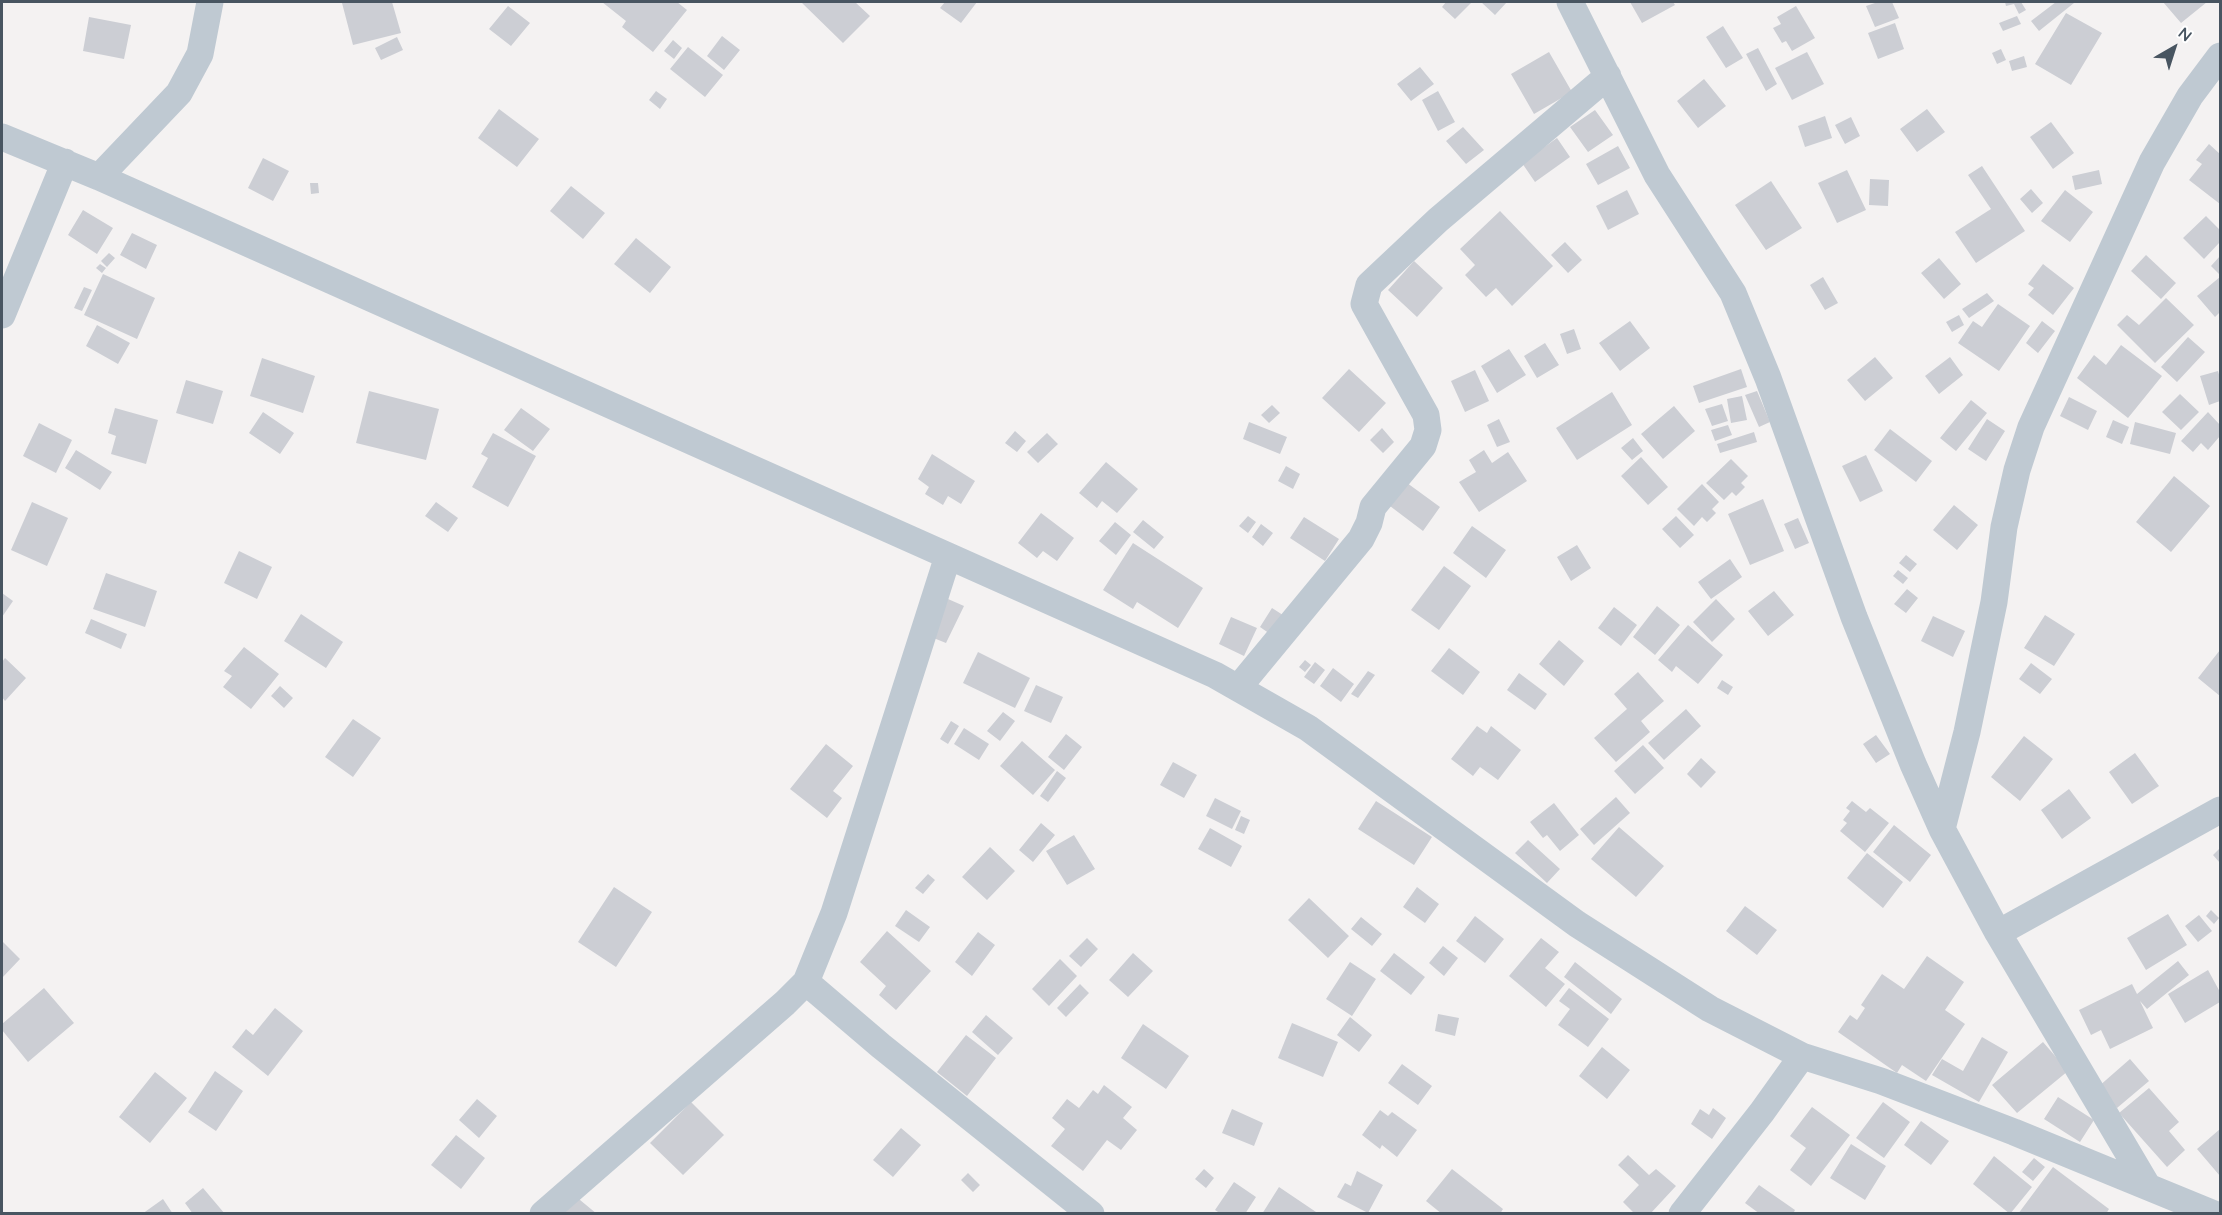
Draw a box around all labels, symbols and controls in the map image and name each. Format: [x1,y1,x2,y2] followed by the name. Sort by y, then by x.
[2144,18,2204,78] north arrow
[2174,23,2196,45] text: N

